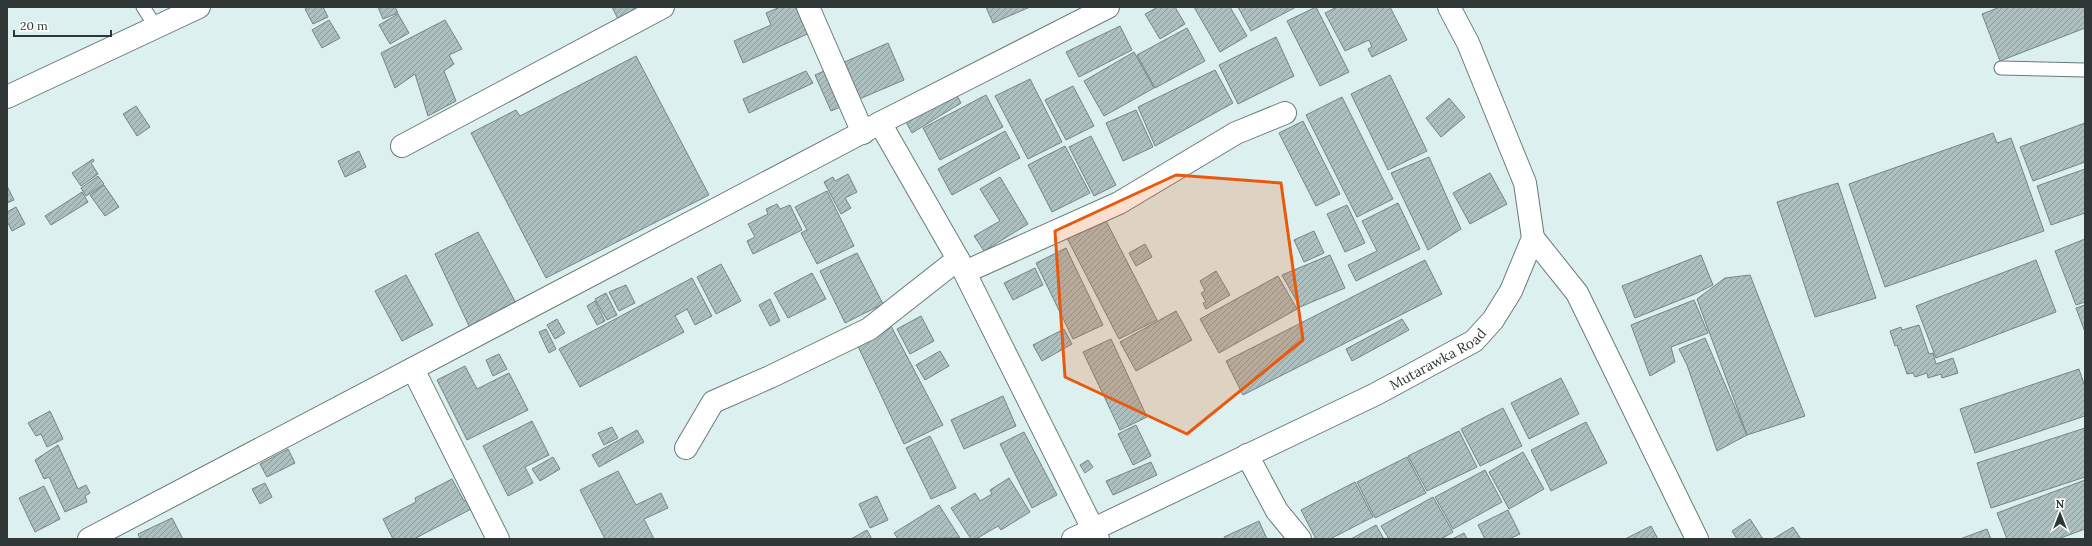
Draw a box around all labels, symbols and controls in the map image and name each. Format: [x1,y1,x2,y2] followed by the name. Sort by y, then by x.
[14,12,111,38] scale bar
[20,18,48,33] text: 20 m
[1386,324,1490,394] street label: Mutarawka Road
[2040,494,2080,534] north arrow
[2056,497,2065,511] text: N

